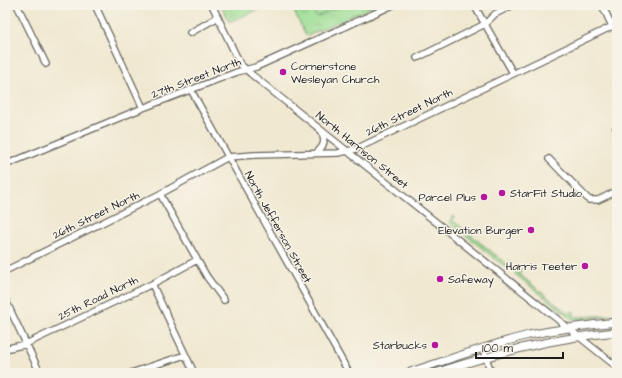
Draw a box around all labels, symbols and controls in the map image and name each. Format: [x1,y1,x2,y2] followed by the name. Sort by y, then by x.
[149,54,243,102] street label: 27th Street North
[291,59,380,88] place label: Cornerstone Wesleyan Church
[278,67,288,77] marker: Cornerstone Wesleyan Church
[363,84,455,140] street label: 26th Street North
[313,108,412,192] street label: North Harrison Street
[241,168,315,286] street label: North Jefferson Street
[510,186,583,201] place label: StarFit Studio
[50,187,142,243] street label: 26th Street North
[497,188,507,198] marker: StarFit Studio
[418,190,476,205] place label: Parcel Plus
[479,192,489,202] marker: Parcel Plus
[438,223,523,239] place label: Elevation Burger
[526,225,536,235] marker: Elevation Burger
[506,259,577,274] place label: Harris Teeter
[580,261,590,271] marker: Harris Teeter
[56,272,141,324] street label: 25th Road North
[448,272,494,288] place label: Safeway
[435,274,445,284] marker: Safeway
[476,334,563,360] scale bar
[373,338,427,353] place label: Starbucks
[430,340,440,350] marker: Starbucks
[482,340,513,357] text: 100 m

